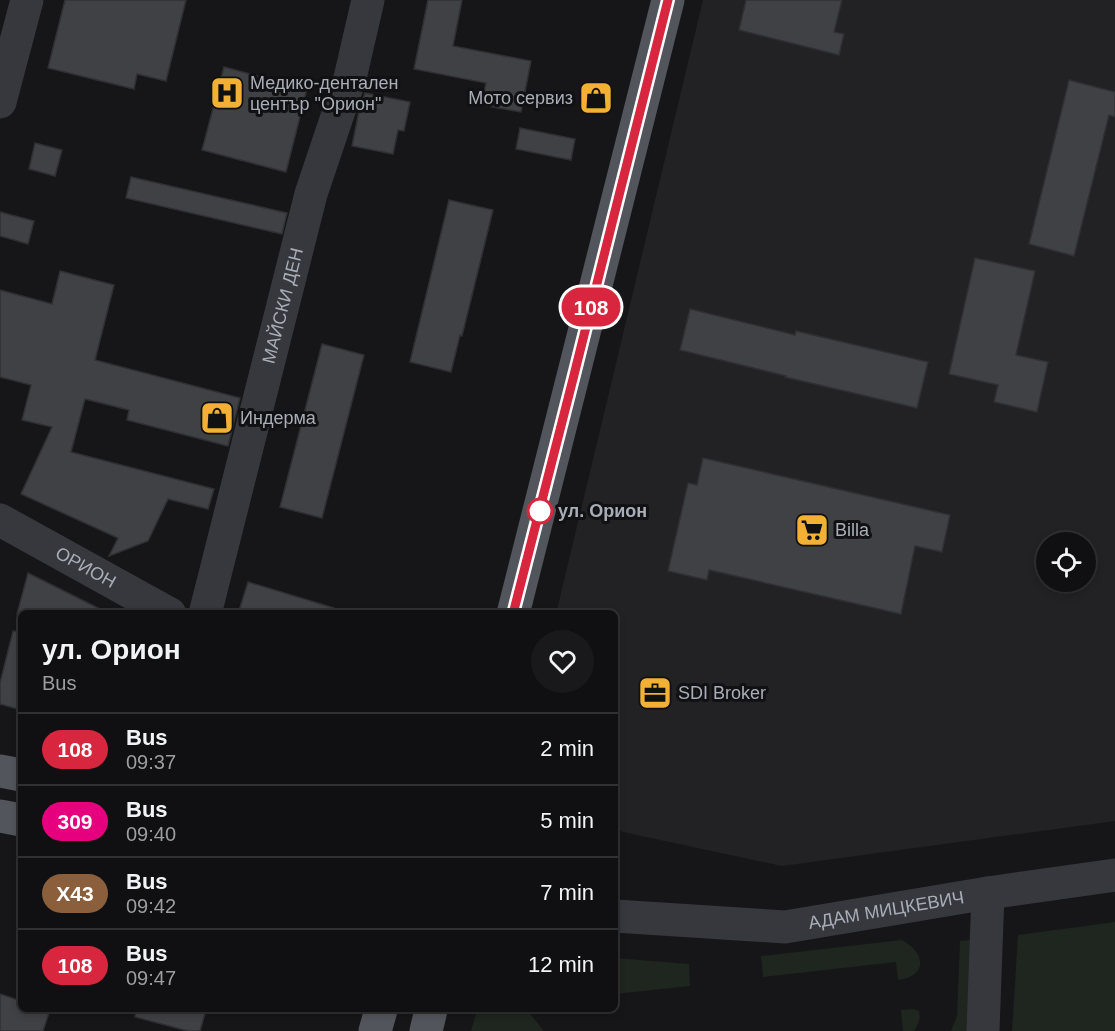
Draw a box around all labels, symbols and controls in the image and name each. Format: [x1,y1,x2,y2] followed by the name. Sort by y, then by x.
[250,73,398,114] place label: Медико-дентален център "Орион"
[209,75,245,111] hospital icon: Медико-дентален център "Орион"
[578,80,614,116] shop icon: Мото сервиз
[468,88,573,108] place label: Мото сервиз
[259,246,307,366] street label: МАЙСКИ ДЕН
[556,288,626,326] line badge: 108
[573,296,609,319] text: 108
[199,400,235,436] shop icon: Индерма
[240,408,317,428] place label: Индерма
[527,498,553,524] marker: ул. Орион
[558,501,647,521] place label: ул. Орион
[794,512,830,548] supermarket icon: Billa
[835,520,870,540] place label: Billa
[1036,532,1096,592] map controls
[1036,532,1096,592] button: locate
[52,543,119,592] street label: ОРИОН
[531,630,594,693] button: heart
[42,634,181,665] text: ул. Орион
[42,672,76,694] text: Bus
[637,675,673,711] office icon: SDI Broker
[678,683,766,703] place label: SDI Broker
[126,725,168,750] text: Bus
[540,736,594,761] text: 2 min
[57,738,93,761] text: 108
[126,751,176,773] text: 09:37
[126,797,168,822] text: Bus
[540,808,594,833] text: 5 min
[57,810,93,833] text: 309
[126,823,176,845] text: 09:40
[126,869,168,894] text: Bus
[540,880,594,905] text: 7 min
[56,882,94,905] text: X43
[807,887,966,933] street label: АДАМ МИЦКЕВИЧ
[126,895,176,917] text: 09:42
[126,941,168,966] text: Bus
[528,952,594,977] text: 12 min
[57,954,93,977] text: 108
[126,967,176,989] text: 09:47

